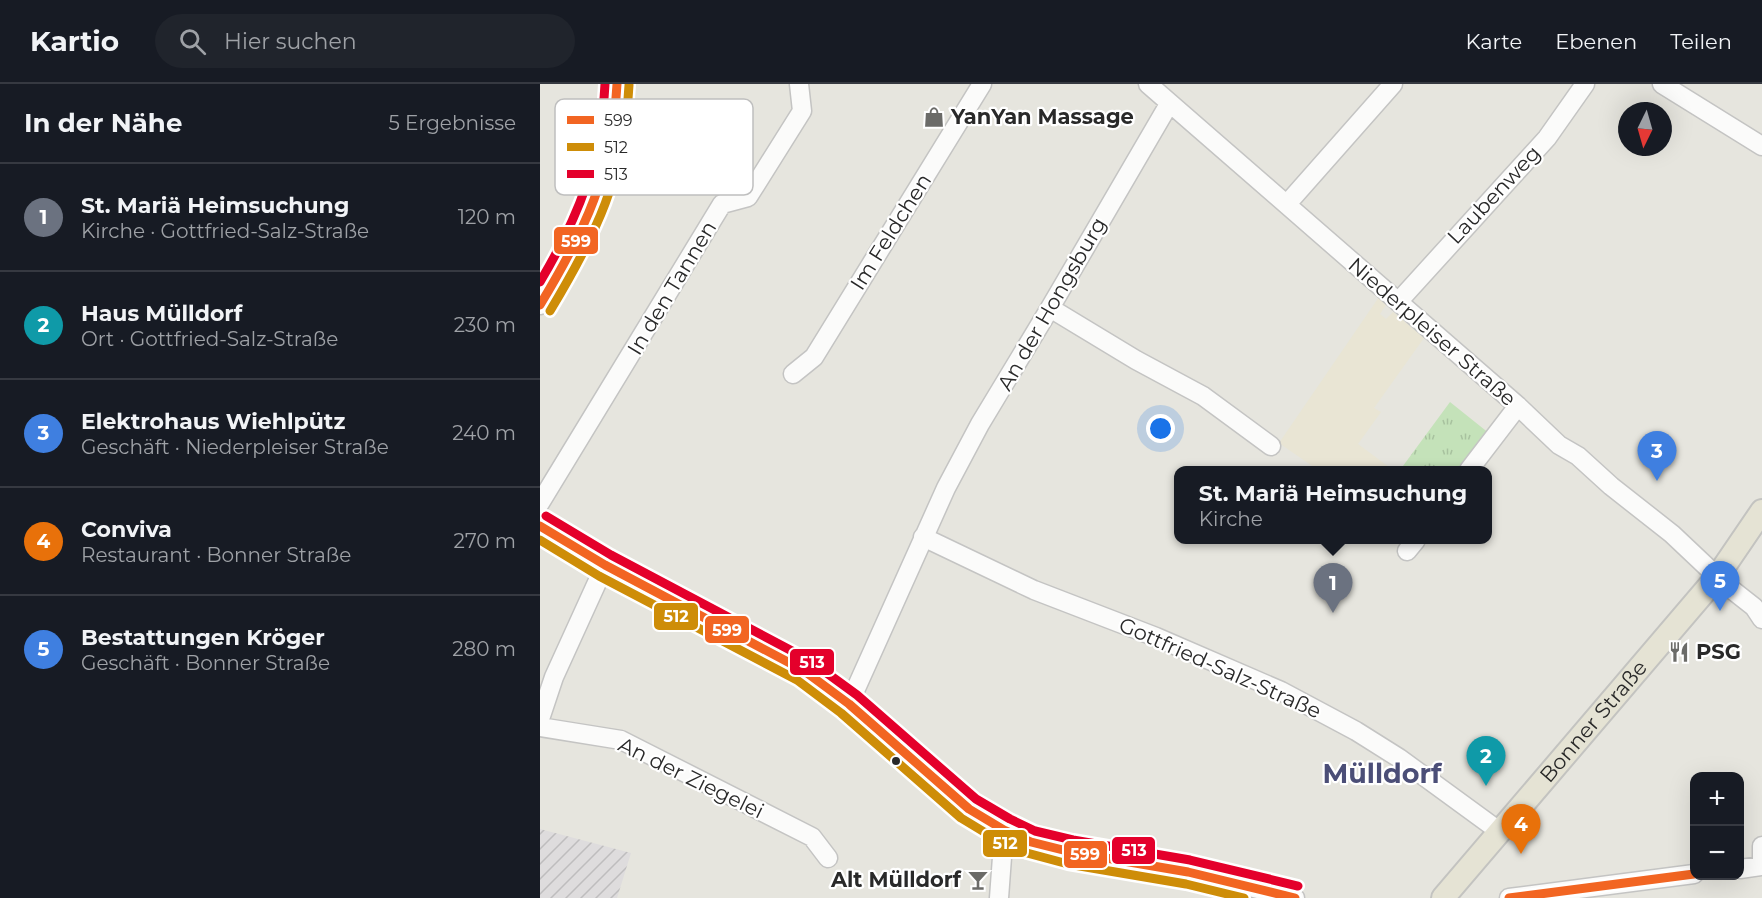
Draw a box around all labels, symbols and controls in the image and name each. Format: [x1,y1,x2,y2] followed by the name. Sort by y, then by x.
[155,14,575,68] search box
[30,24,119,58] text: Kartio
[176,25,209,58] icon: search
[224,28,357,55] text: Hier suchen
[1466,29,1522,54] text: Karte
[1555,29,1637,54] text: Ebenen
[1670,29,1732,54] text: Teilen
[555,99,753,195] legend
[1618,102,1672,156] north arrow
[950,104,1134,129] place label: YanYan Massage
[922,105,946,129] shop icon: YanYan Massage
[24,107,182,139] text: In der Nähe
[388,111,516,135] text: 5 Ergebnisse
[604,111,633,130] text: 599
[604,138,628,157] text: 512
[1442,140,1545,249] street label: Laubenweg
[604,165,628,184] text: 513
[845,169,936,294] street label: Im Feldchen
[81,192,349,219] text: St. Mariä Heimsuchung
[40,205,47,229] text: 1
[458,205,516,229] text: 120 m
[992,213,1111,395] street label: An der Hongsburg
[622,216,721,359] street label: In den Tannen
[81,219,369,243] text: Kirche · Gottfried-Salz-Straße
[553,226,599,255] line badge: 599
[561,232,591,251] text: 599
[1343,252,1521,411] street label: Niederpleiser Straße
[81,300,242,327] text: Haus Mülldorf
[38,313,49,337] text: 2
[454,313,516,337] text: 230 m
[81,327,338,351] text: Ort · Gottfried-Salz-Straße
[81,408,345,435] text: Elektrohaus Wiehlpütz
[1146,414,1175,443] your location
[38,421,49,445] text: 3
[452,421,516,445] text: 240 m
[1638,432,1676,481] pin: 3
[81,435,389,459] text: Geschäft · Niederpleiser Straße
[1174,466,1492,544] popup
[1199,480,1467,507] text: St. Mariä Heimsuchung
[1199,507,1263,531] text: Kirche
[81,516,172,543] text: Conviva
[37,529,50,553] text: 4
[454,529,516,553] text: 270 m
[81,543,351,567] text: Restaurant · Bonner Straße
[1700,562,1740,611] pin: 5
[1314,564,1352,613] pin: 1
[653,602,699,631] line badge: 512
[663,607,689,626] text: 512
[1115,612,1325,723] street label: Gottfried-Salz-Straße
[704,615,750,644] line badge: 599
[712,621,742,640] text: 599
[81,624,325,651] text: Bestattungen Kröger
[38,637,49,661] text: 5
[452,637,516,661] text: 280 m
[1696,639,1741,664] place label: PSG
[1667,640,1691,664] restaurant icon: PSG
[789,648,835,676] line badge: 513
[81,651,330,675] text: Geschäft · Bonner Straße
[799,653,825,672] text: 513
[1534,655,1652,787] street label: Bonner Straße
[614,732,768,824] street label: An der Ziegelei
[1466,736,1506,786] pin: 2
[890,755,902,767] unlabelled marker
[1322,757,1443,790] district label: Mülldorf
[1690,772,1744,880] map controls
[1690,772,1744,826] button: +
[1502,804,1540,854] pin: 4
[1690,826,1744,880] button: −
[982,829,1028,858] line badge: 512
[992,834,1018,853] text: 512
[1111,836,1156,865] line badge: 513
[1063,840,1108,869] line badge: 599
[1121,841,1147,860] text: 513
[1070,845,1100,864] text: 599
[830,867,962,892] place label: Alt Mülldorf
[966,868,990,892] bar icon: Alt Mülldorf

